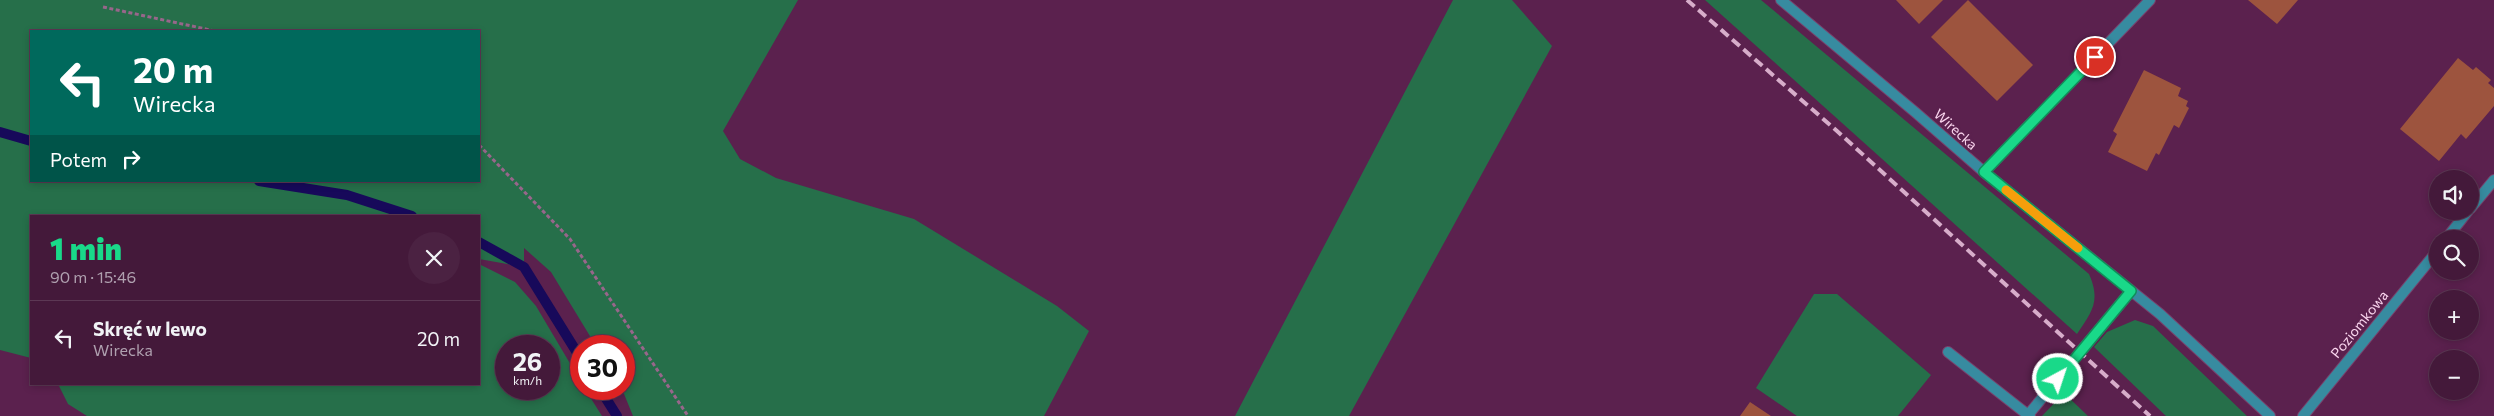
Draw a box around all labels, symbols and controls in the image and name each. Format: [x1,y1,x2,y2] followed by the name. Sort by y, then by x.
[2074,36,2116,78] pin
[2081,43,2109,71] icon: arrive
[133,47,213,90] text: 20 m
[50,50,115,115] icon: left
[133,90,215,117] text: Wirecka
[1931,105,1981,153] street label: Wirecka
[117,145,145,173] icon: right
[50,148,107,171] text: Potem
[2429,170,2479,400] map controls
[2429,170,2479,220] button: sound
[50,229,122,266] text: 1 min
[2429,230,2479,280] button: search
[408,232,460,284] button: close
[50,267,136,286] text: 90 m · 15:46
[2327,287,2391,361] street label: Poziomkowa
[2429,290,2479,340] button: +
[93,317,207,340] text: Skręć w lewo
[50,324,78,352] icon: left
[417,327,460,350] text: 20 m
[570,335,635,400] speed limit sign: 30
[93,340,153,359] text: Wirecka
[513,346,542,376] text: 26
[2429,350,2479,400] button: −
[2031,352,2083,404] position arrow
[513,373,542,387] text: km/h

